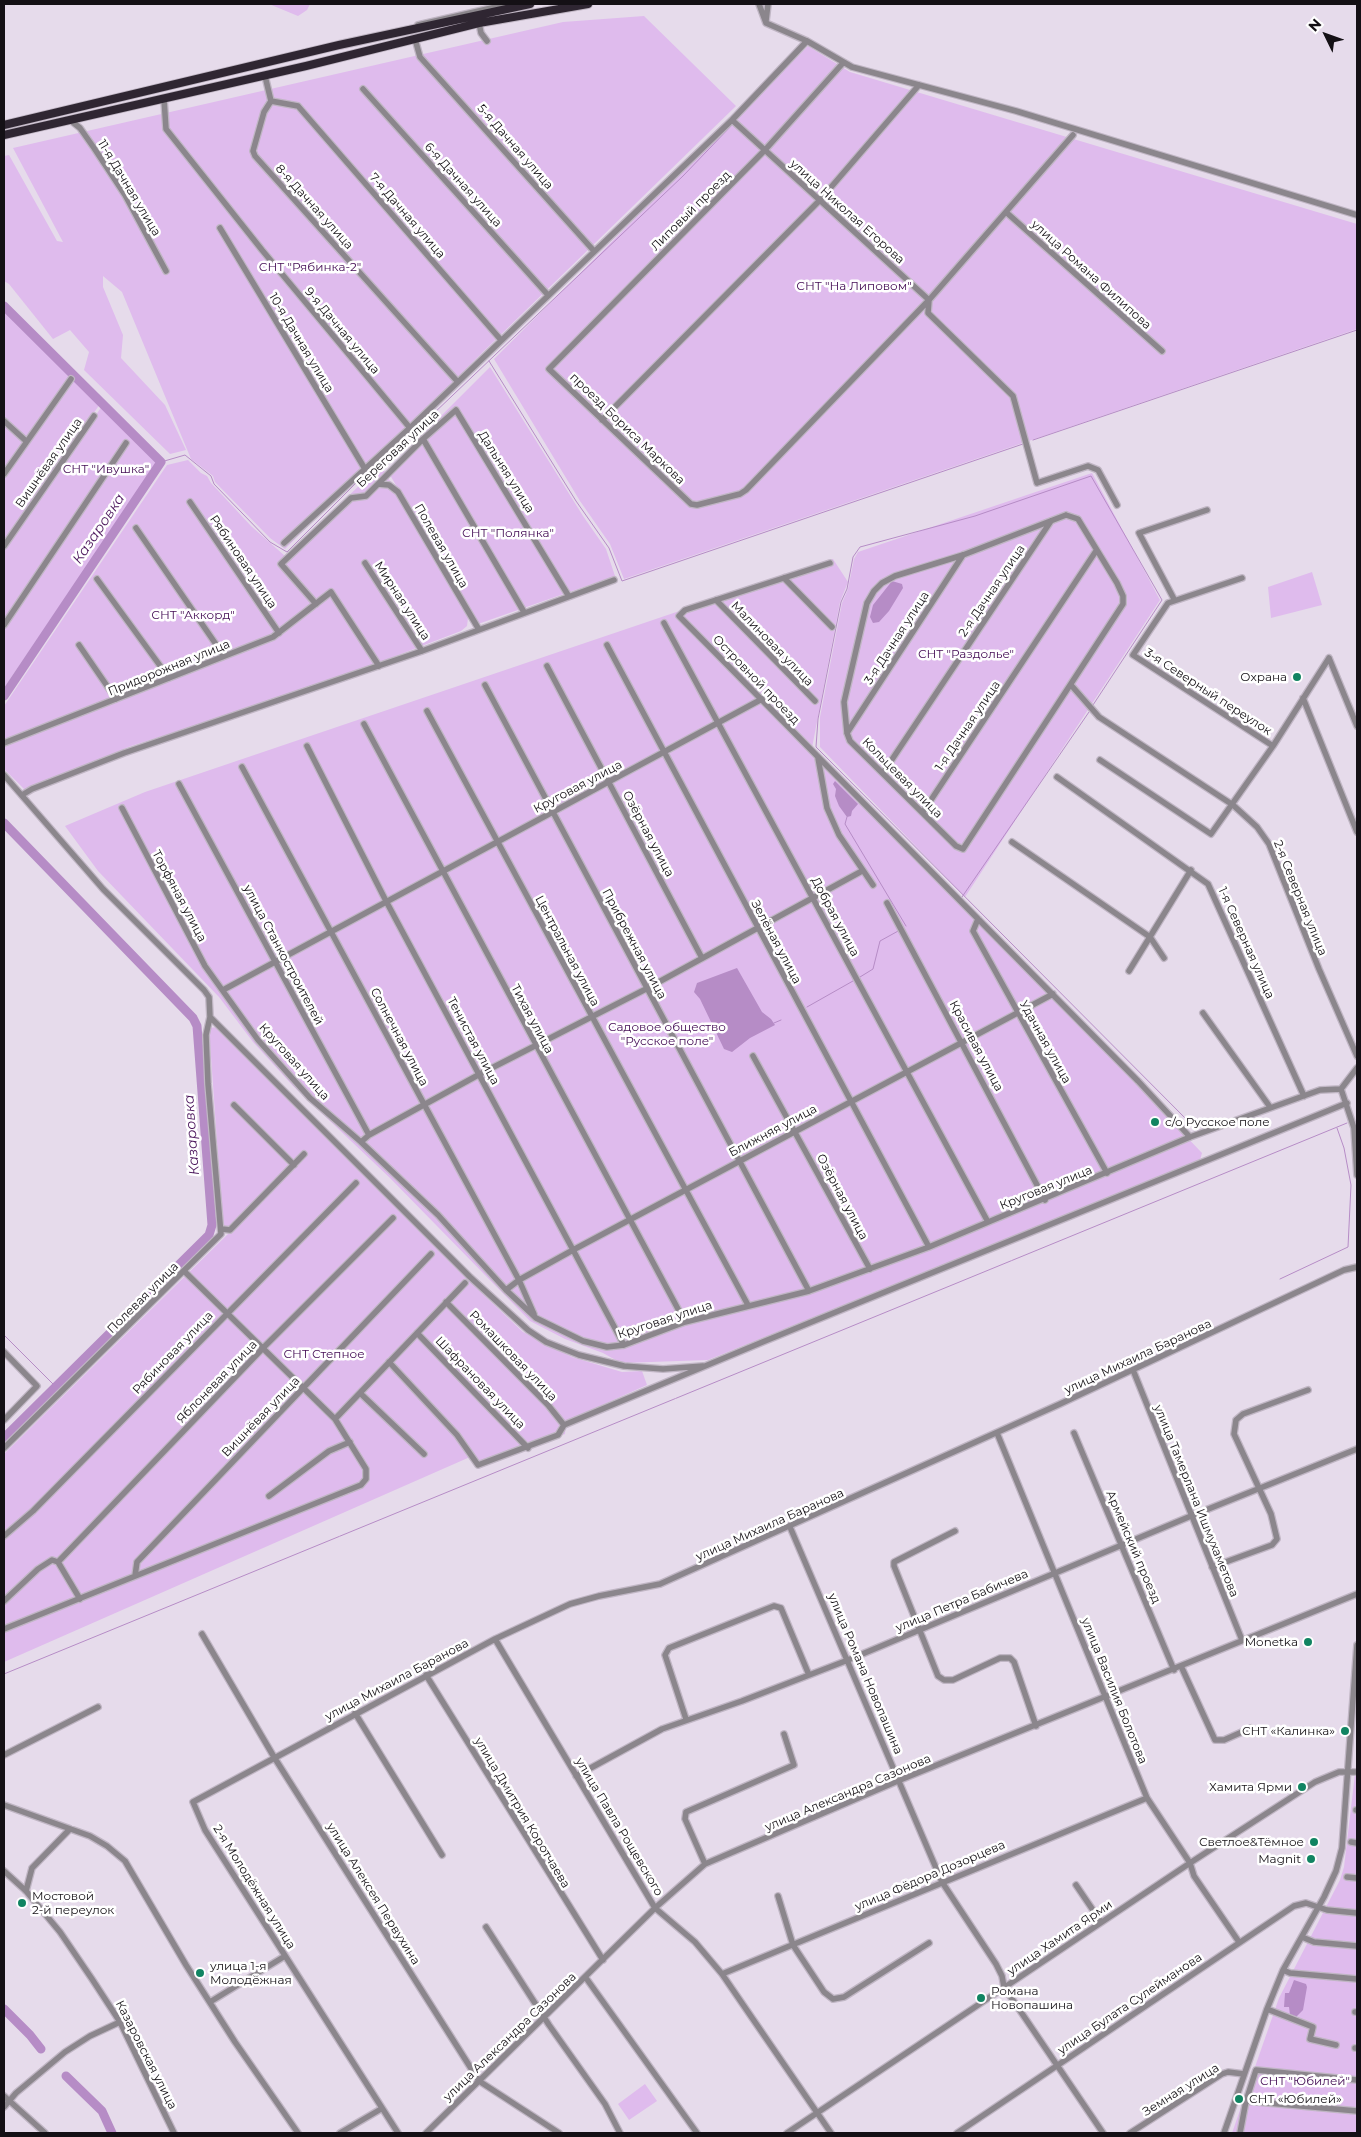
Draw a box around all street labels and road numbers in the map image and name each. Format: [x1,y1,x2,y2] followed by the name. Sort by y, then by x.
[474,101,556,193] street label: 5-я Дачная улица
[94,137,164,239] street label: 11-я Дачная улица
[421,140,505,230] street label: 6-я Дачная улица
[787,157,907,267] street label: улица Николая Егорова
[272,162,356,252] street label: 8-я Дачная улица
[648,168,734,254] street label: Липовый проезд
[366,171,448,261] street label: 7-я Дачная улица
[1028,217,1154,333] street label: улица Романа Филипова
[302,285,382,377] street label: 9-я Дачная улица
[266,291,336,395] street label: 10-я Дачная улица
[567,370,687,488] street label: проезд Бориса Маркова
[354,407,442,491] street label: Береговая улица
[13,415,85,511] street label: Вишнёвая улица
[475,428,537,516] street label: Дальняя улица
[411,501,471,591] street label: Полевая улица
[206,513,280,611] street label: Рябиновая улица
[956,542,1028,640] street label: 2-я Дачная улица
[371,559,433,643] street label: Мирная улица
[861,589,933,687] street label: 3-я Дачная улица
[728,599,816,689] street label: Малиновая улица
[710,632,802,728] street label: Островной проезд
[106,637,232,699] street label: Придорожная улица
[1142,645,1274,739] street label: 3-я Северный переулок
[932,678,1004,774] street label: 1-я Дачная улица
[859,735,945,821] street label: Кольцевая улица
[531,758,625,816] street label: Круговая улица
[619,789,677,879] street label: Озёрная улица
[1270,838,1330,958] street label: 2-я Северная улица
[149,848,209,944] street label: Торфяная улица
[808,875,862,959] street label: Добрая улица
[240,883,326,1027] street label: улица Станкостроителей
[1215,885,1277,1001] street label: 1-я Северная улица
[599,886,669,1002] street label: Прибрежная улица
[532,893,602,1009] street label: Центральная улица
[748,898,804,986] street label: Зелёная улица
[508,982,556,1056] street label: Тихая улица
[367,985,431,1089] street label: Солнечная улица
[444,995,502,1087] street label: Тенистая улица
[946,998,1006,1094] street label: Красивая улица
[1016,998,1074,1086] street label: Удачная улица
[256,1021,332,1103] street label: Круговая улица
[727,1102,819,1160] street label: Ближняя улица
[813,1152,871,1242] street label: Озёрная улица
[998,1163,1094,1213] street label: Круговая улица
[104,1259,182,1337] street label: Полевая улица
[616,1298,714,1342] street label: Круговая улица
[466,1308,560,1404] street label: Ромашковая улица
[130,1309,216,1397] street label: Рябиновая улица
[1062,1317,1214,1397] street label: улица Михаила Баранова
[432,1334,528,1432] street label: Шафрановая улица
[174,1338,260,1426] street label: Яблоневая улица
[219,1374,303,1460] street label: Вишнёвая улица
[1151,1403,1241,1599] street label: улица Тамерлана Ишмухаметова
[694,1486,846,1564] street label: улица Михаила Баранова
[1103,1488,1163,1606] street label: Армейский проезд
[894,1567,1030,1635] street label: улица Петра Бабичева
[825,1591,905,1757] street label: улица Романа Новопашина
[1078,1616,1150,1766] street label: улица Василия Болотова
[323,1636,471,1724] street label: улица Михаила Баранова
[471,1735,573,1891] street label: улица Дмитрия Коротчаева
[763,1751,933,1835] street label: улица Александра Сазонова
[572,1755,666,1899] street label: улица Павла Рощевского
[323,1820,423,1968] street label: улица Алексея Первухина
[210,1822,298,1952] street label: 2-я Молодёжная улица
[853,1838,1007,1914] street label: улица Фёдора Дозорцева
[1005,1897,1115,1979] street label: улица Хамита Ярми
[1055,1950,1205,2058] street label: улица Булата Сулейманова
[441,1970,579,2104] street label: улица Александра Сазонова
[112,1998,180,2112] street label: Казаровская улица
[1140,2061,1222,2119] street label: Земная улица

